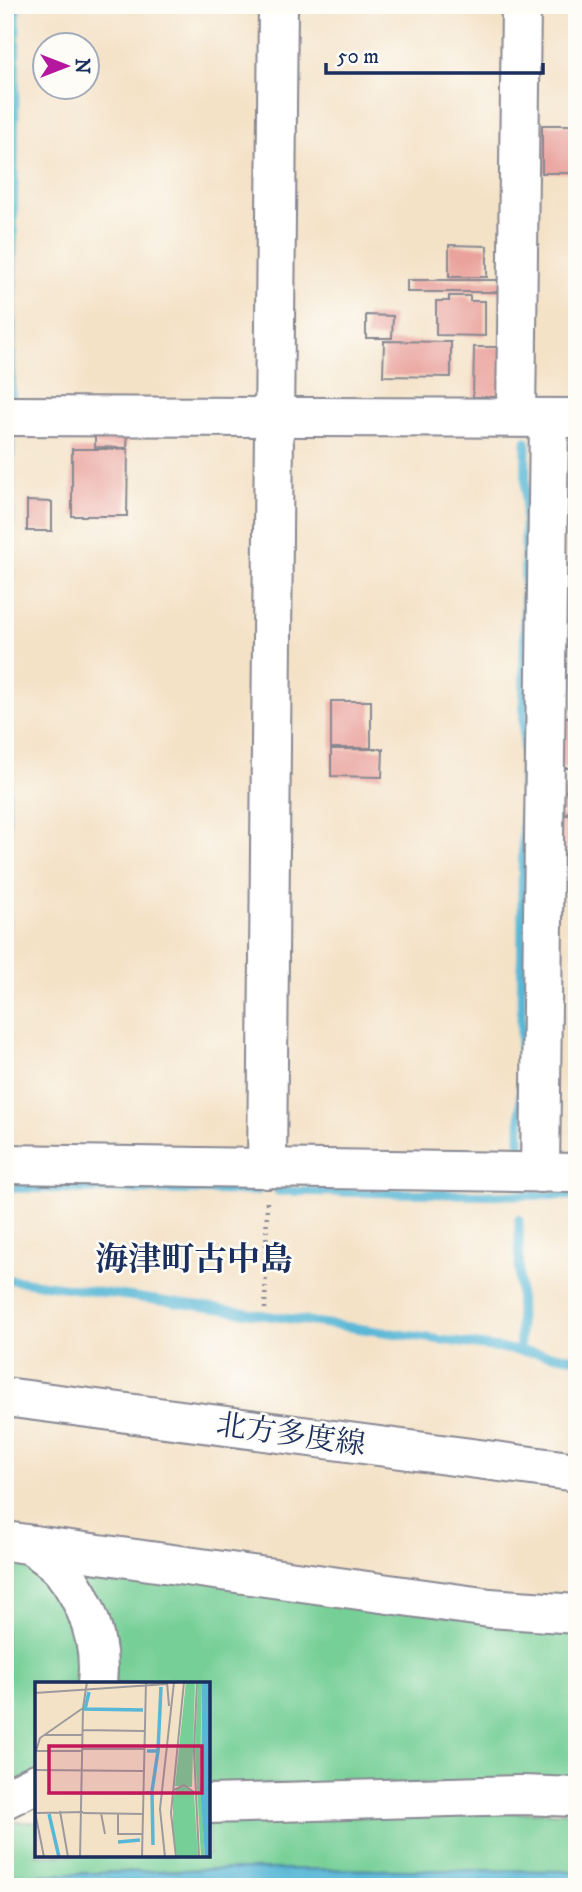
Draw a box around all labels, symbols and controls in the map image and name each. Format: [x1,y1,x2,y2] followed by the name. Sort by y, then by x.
[32,32,102,102] north arrow
[326,32,544,76] scale bar
[337,44,379,70] text: 50 m
[70,58,93,74] text: N
[95,1240,293,1281] district label: 海津町古中島
[214,1407,368,1464] street label: 北方多度線
[35,1682,210,1857] inset map

